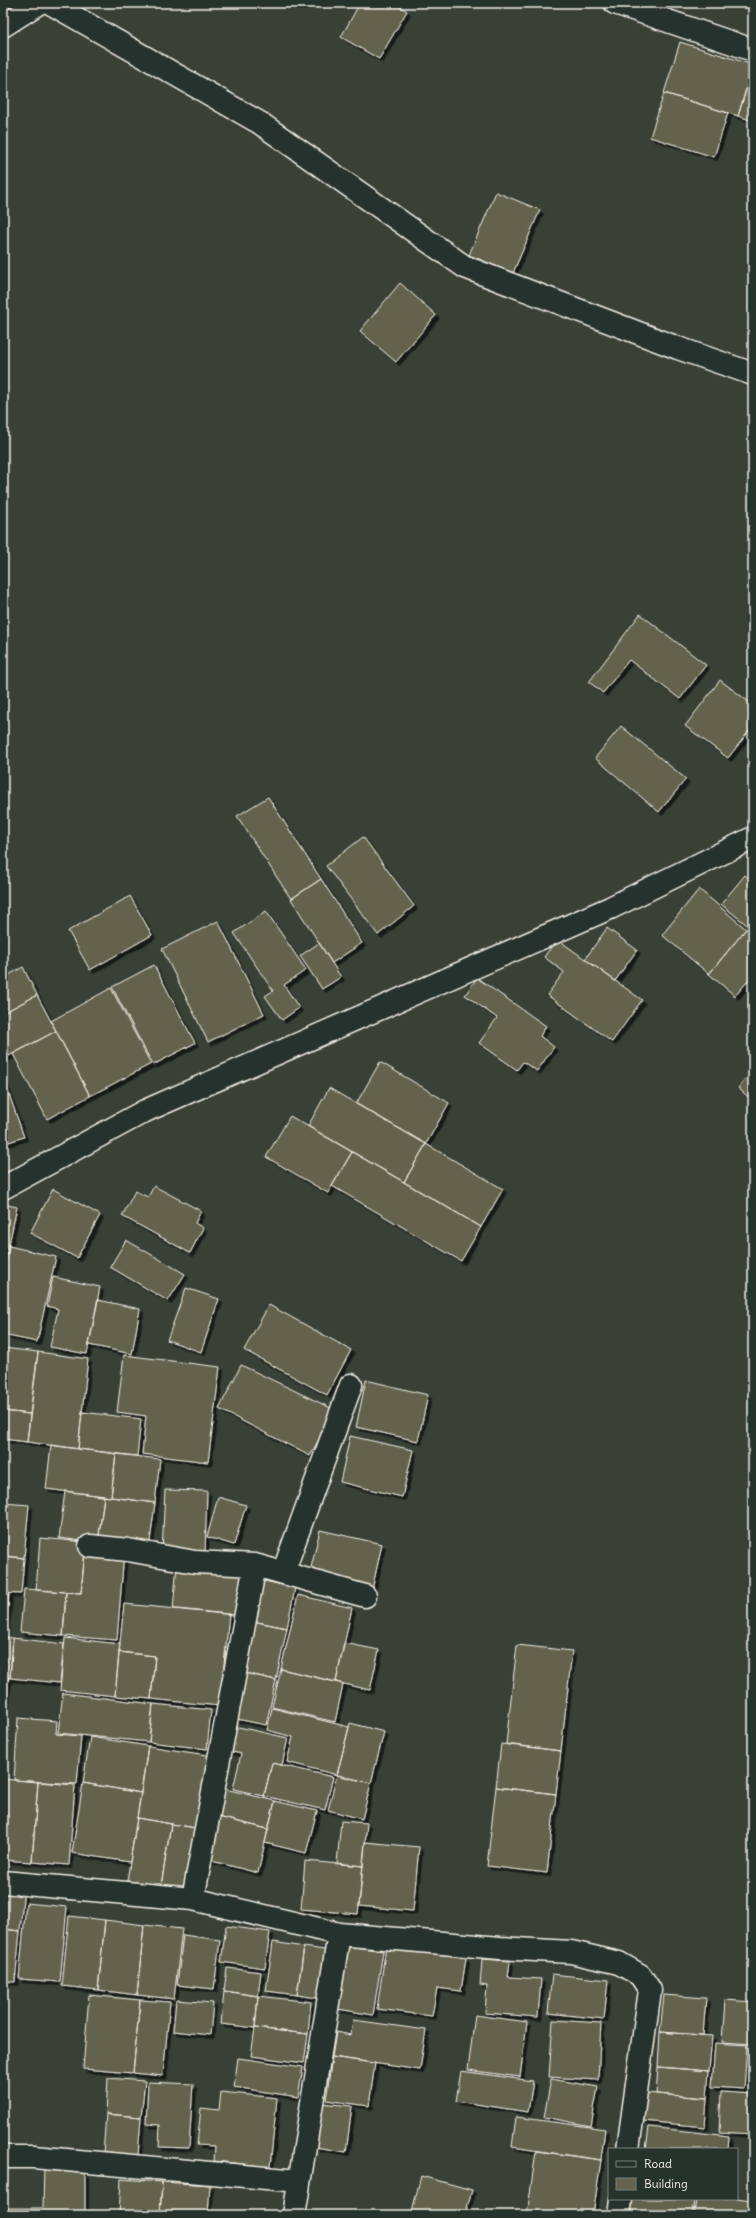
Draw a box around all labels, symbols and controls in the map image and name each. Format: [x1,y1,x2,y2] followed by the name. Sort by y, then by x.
[608,2148,738,2200] legend
[644,2156,672,2171] text: Road
[644,2176,688,2191] text: Building

